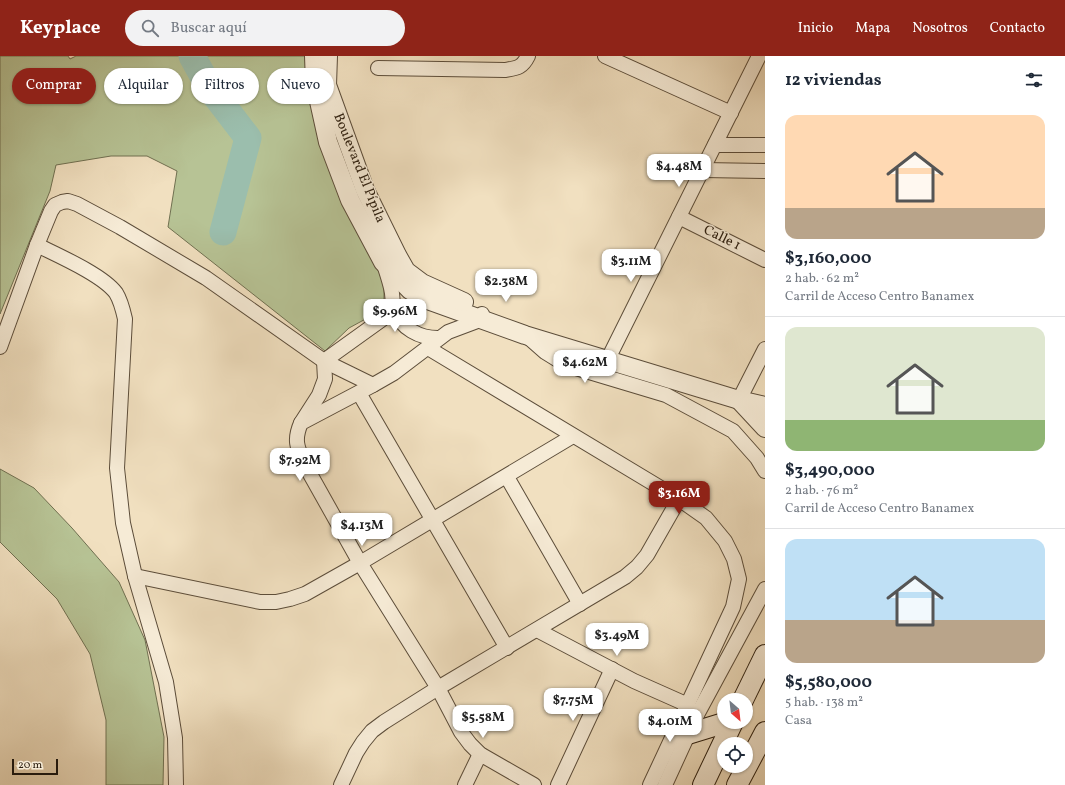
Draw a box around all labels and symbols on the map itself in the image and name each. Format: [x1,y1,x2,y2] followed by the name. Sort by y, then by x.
[328,110,390,226] street label: Boulevard El Pípila
[646,154,712,188] pin: $4.48M
[700,221,744,255] street label: Calle 1
[598,249,664,283] pin: $3.11M
[473,269,539,303] pin: $2.38M
[362,299,428,333] pin: $9.96M
[552,350,618,384] pin: $4.62M
[267,448,333,482] pin: $7.92M
[646,481,712,515] pin: $3.16M
[329,513,395,547] pin: $4.13M
[584,623,650,657] pin: $3.49M
[540,688,606,722] pin: $7.75M
[717,693,753,729] north arrow
[450,705,516,739] pin: $5.58M
[637,709,703,743] pin: $4.01M
[12,757,58,776] scale bar

